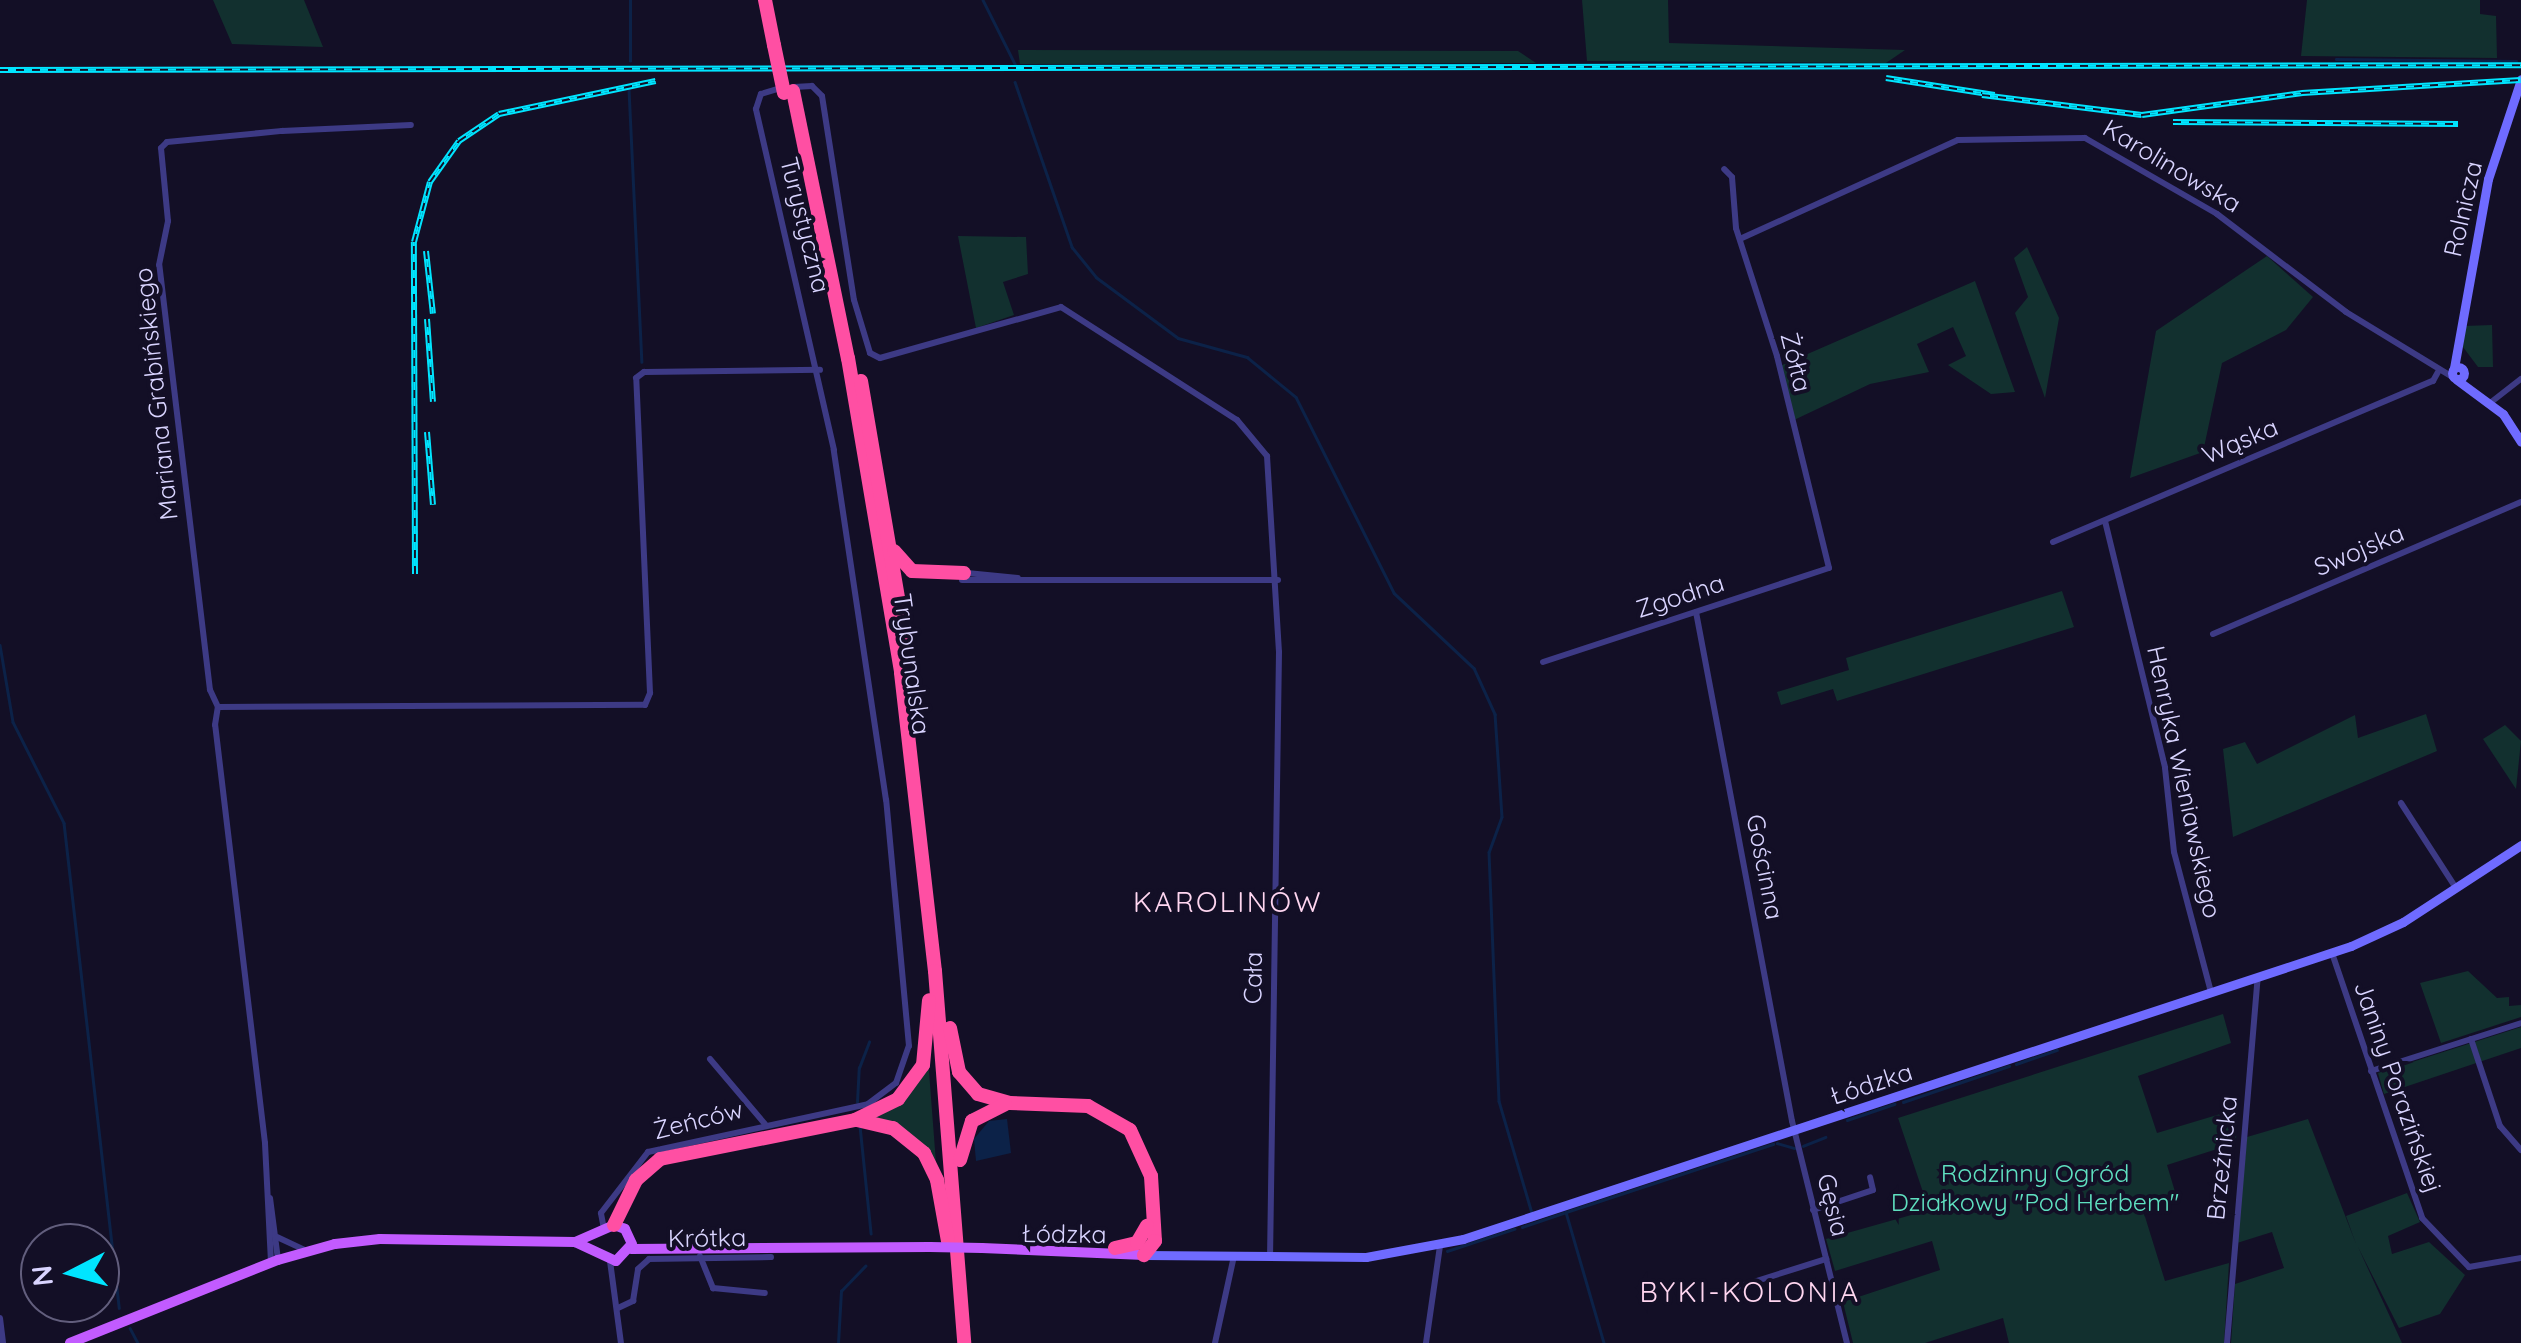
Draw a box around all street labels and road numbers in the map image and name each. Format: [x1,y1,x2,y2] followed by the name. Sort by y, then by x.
[2098,113,2246,219] street label: Karolinowska
[774,154,836,296] street label: Turystyczna
[2437,158,2489,260] street label: Rolnicza
[128,266,184,522] street label: Mariana Grabińskiego
[1774,329,1818,395] street label: Żółta
[2198,412,2282,470] street label: Wąska
[2309,518,2409,582] street label: Swojska
[1632,568,1728,624] street label: Zgodna
[887,591,937,737] street label: Trybunalska
[2140,643,2228,921] street label: Henryka Wieniawskiego
[1740,812,1790,922] street label: Gościnna
[1238,952,1268,1004] street label: Cała
[2348,977,2448,1197] street label: Janiny Porazińskiej
[1826,1057,1916,1111] street label: Łódzka
[650,1094,746,1146] street label: Żeńców
[2201,1094,2243,1222] street label: Brzeźnicka
[1811,1170,1855,1240] street label: Gęsia
[1021,1218,1107,1250] street label: Łódzka
[668,1222,746,1254] street label: Krótka

